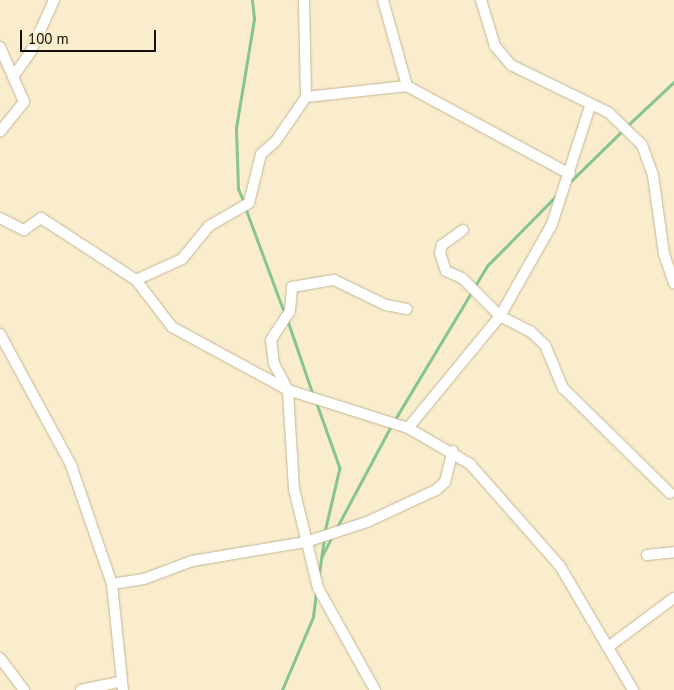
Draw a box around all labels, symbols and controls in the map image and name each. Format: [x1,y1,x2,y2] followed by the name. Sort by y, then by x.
[22,20,159,52] scale bar
[28,29,69,48] text: 100 m

